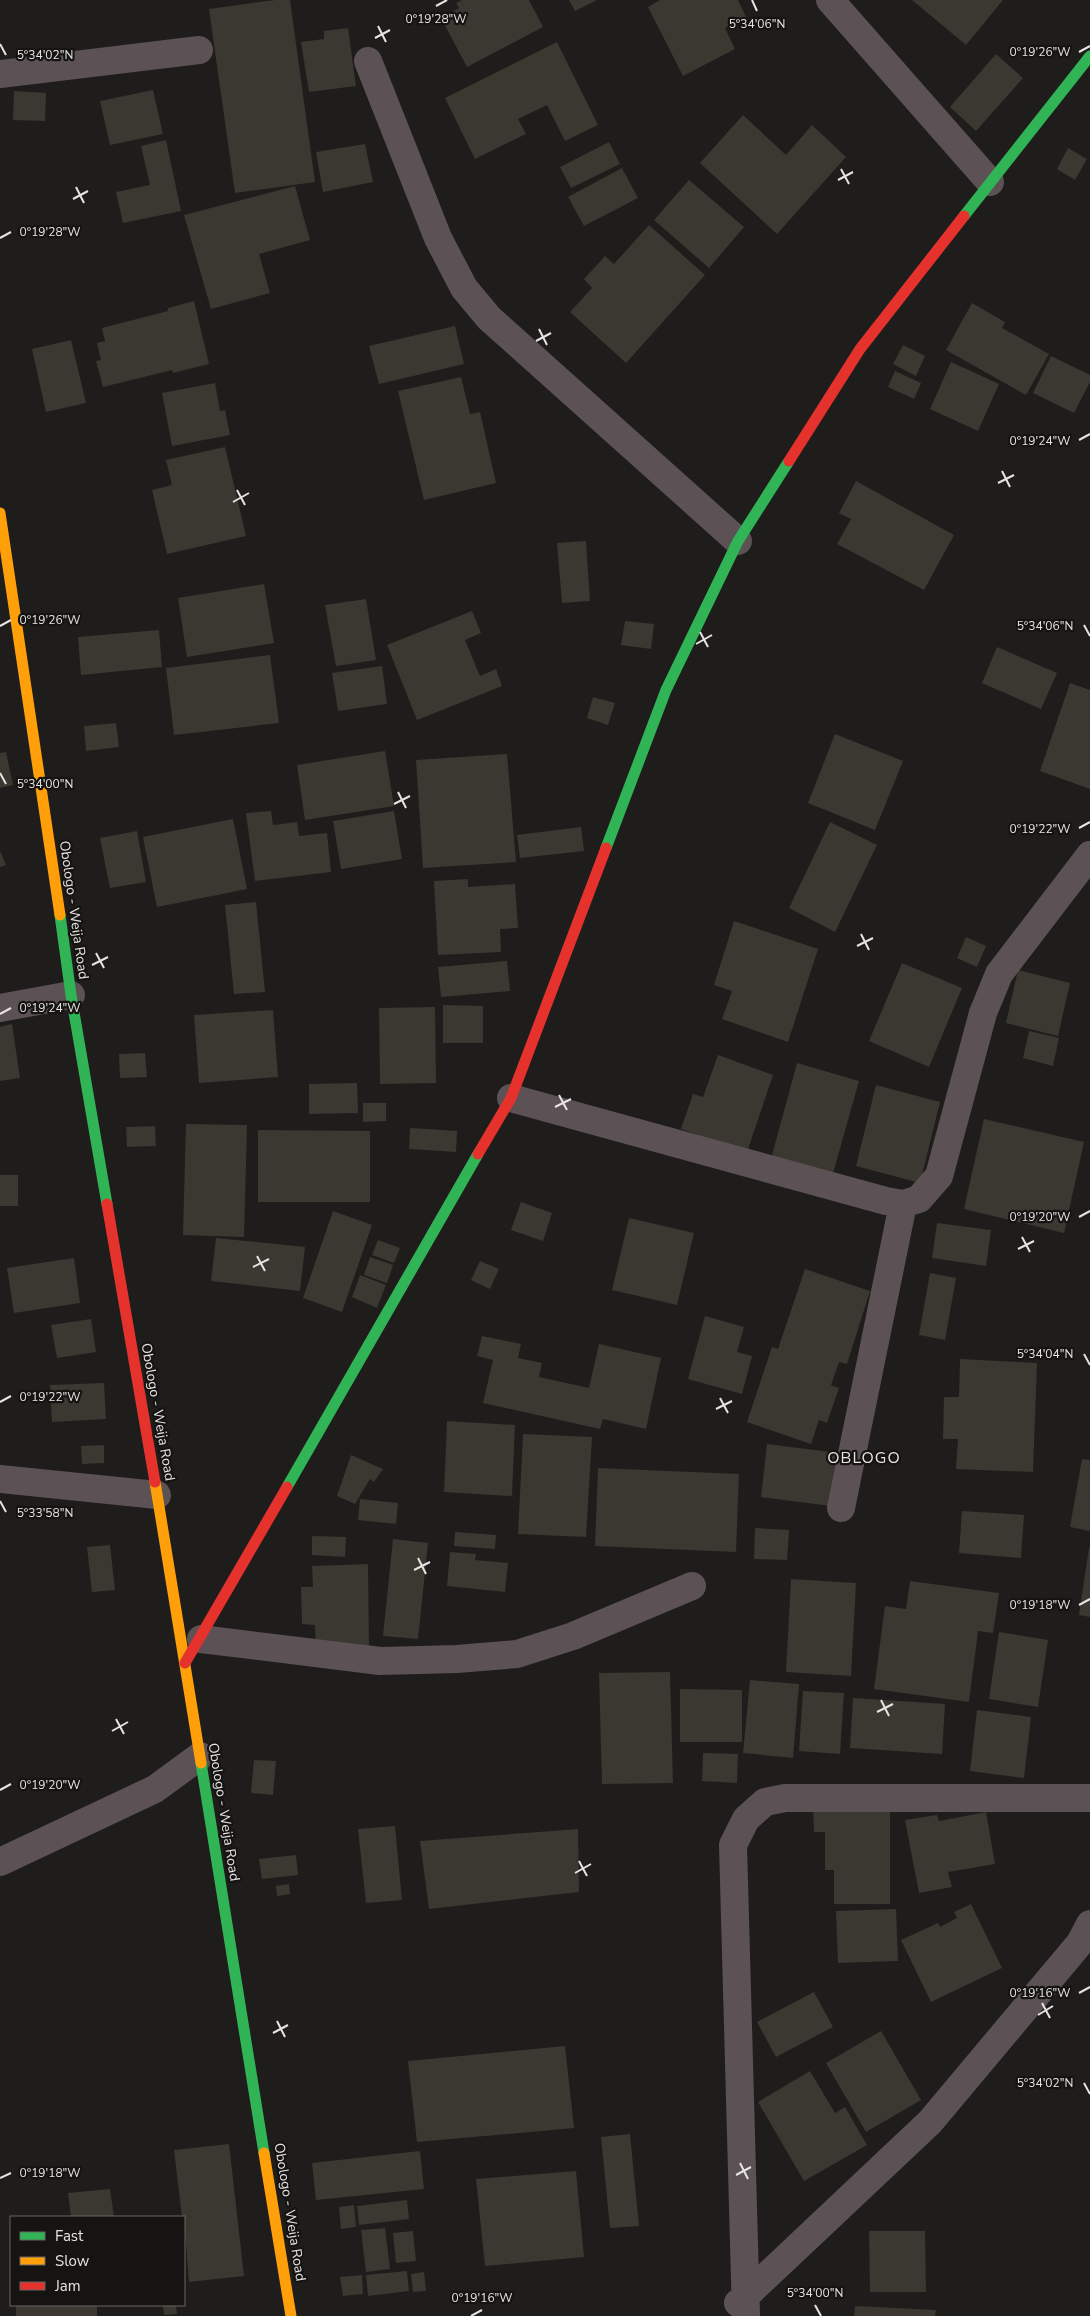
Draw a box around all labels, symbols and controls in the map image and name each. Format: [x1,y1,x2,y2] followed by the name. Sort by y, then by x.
[405,11,467,27] text: 0°19'28"W
[729,16,785,32] text: 5°34'06"N
[1009,44,1071,60] text: 0°19'26"W
[17,47,73,63] text: 5°34'02"N
[19,224,81,240] text: 0°19'28"W
[1009,433,1071,449] text: 0°19'24"W
[19,612,81,628] text: 0°19'26"W
[1017,618,1073,634] text: 5°34'06"N
[17,776,73,792] text: 5°34'00"N
[1009,821,1071,837] text: 0°19'22"W
[55,839,93,981] street label: Obologo - Weija Road
[19,1000,81,1016] text: 0°19'24"W
[1009,1209,1071,1225] text: 0°19'20"W
[137,1341,179,1483] street label: Obologo - Weija Road
[1017,1346,1073,1362] text: 5°34'04"N
[19,1389,81,1405] text: 0°19'22"W
[827,1447,901,1469] district label: OBLOGO
[17,1505,73,1521] text: 5°33'58"N
[1009,1597,1071,1613] text: 0°19'18"W
[204,1741,244,1883] street label: Obologo - Weija Road
[19,1777,81,1793] text: 0°19'20"W
[1009,1985,1071,2001] text: 0°19'16"W
[1017,2075,1073,2091] text: 5°34'02"N
[270,2141,310,2283] street label: Obologo - Weija Road
[19,2165,81,2181] text: 0°19'18"W
[10,2216,185,2306] legend
[55,2226,84,2246] text: Fast
[55,2251,90,2271] text: Slow
[54,2276,81,2296] text: Jam
[787,2285,843,2301] text: 5°34'00"N
[451,2290,513,2306] text: 0°19'16"W

